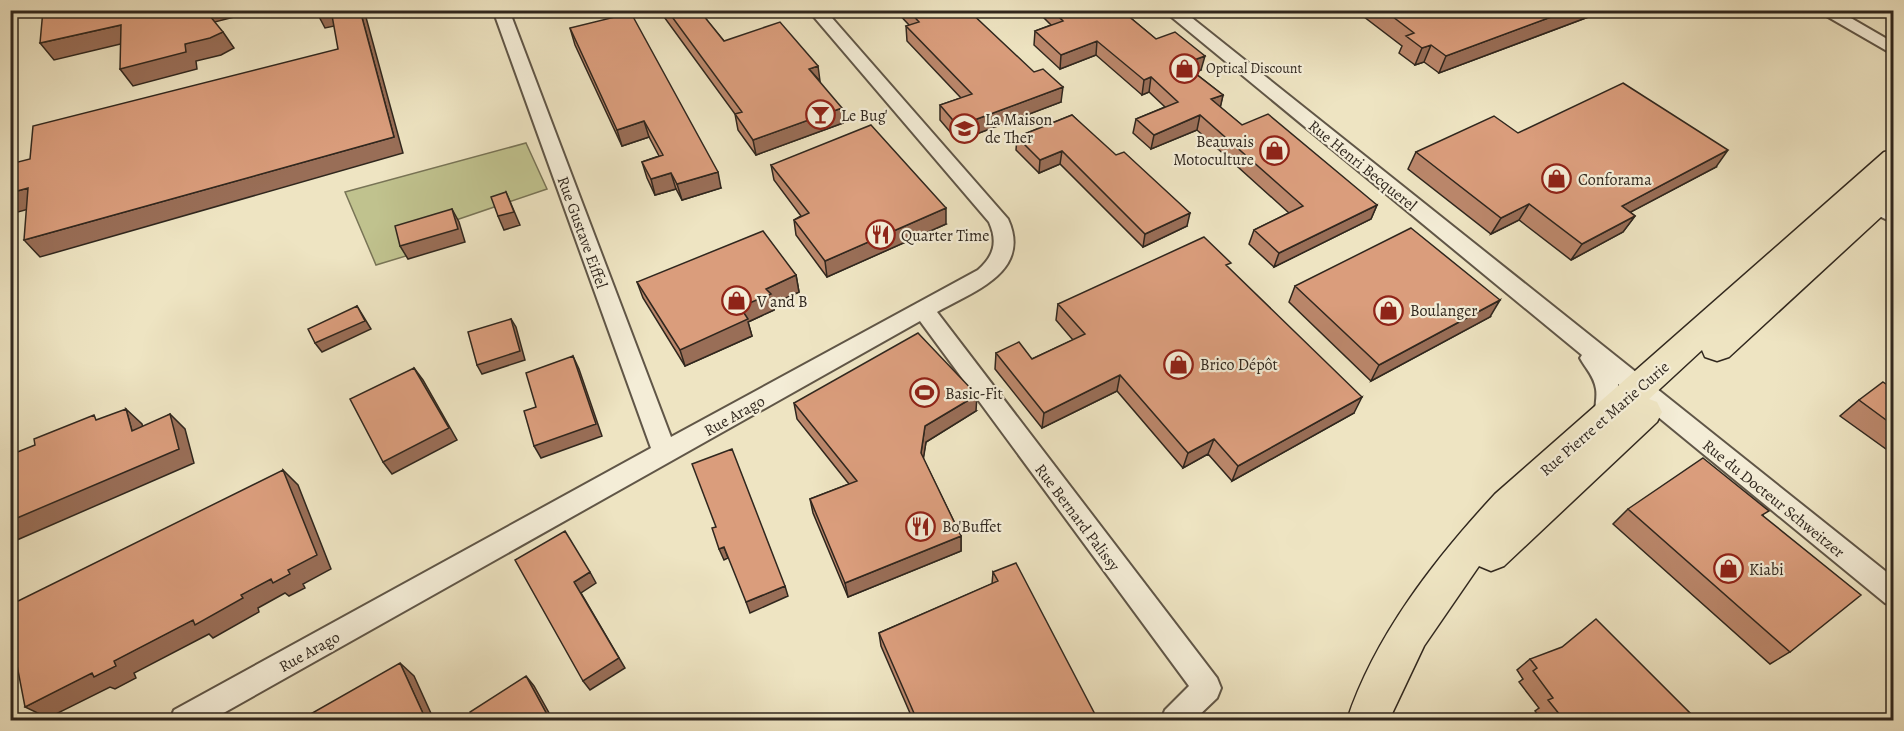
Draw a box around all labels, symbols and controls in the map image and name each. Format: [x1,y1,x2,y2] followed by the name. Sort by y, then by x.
[1169,52,1201,84] shop icon: Optical Discount
[1206,59,1303,78] place label: Optical Discount
[804,99,836,131] bar icon: Le Bug'
[841,105,888,127] place label: Le Bug'
[985,109,1052,149] place label: La Maison de Ther
[948,112,980,144] school or university icon: La Maison de Ther
[1303,115,1421,217] street label: Rue Henri Becquerel
[1173,131,1254,171] place label: Beauvais Motoculture
[1259,134,1291,166] shop icon: Beauvais Motoculture
[1541,163,1573,195] shop icon: Conforama
[1578,169,1652,191] place label: Conforama
[552,173,613,291] street label: Rue Gustave Eiffel
[864,219,896,251] restaurant icon: Quarter Time
[901,225,989,247] place label: Quarter Time
[720,285,752,317] shop icon: V and B
[756,291,807,313] place label: V and B
[1373,294,1405,326] shop icon: Boulanger
[1410,300,1477,322] place label: Boulanger
[1163,348,1195,380] shop icon: Brico Dépôt
[1200,354,1278,376] place label: Brico Dépôt
[1535,356,1674,481] street label: Rue Pierre et Marie Curie
[908,377,940,409] sports icon: Basic-Fit
[945,383,1003,405] place label: Basic-Fit
[700,390,769,442] street label: Rue Arago
[1698,435,1849,563] street label: Rue du Docteur Schweitzer
[1030,459,1125,577] street label: Rue Bernard Palissy
[905,510,937,542] restaurant icon: Bo'Buffet
[942,516,1002,538] place label: Bo'Buffet
[1712,553,1744,585] shop icon: Kiabi
[1749,559,1784,581] place label: Kiabi
[275,626,344,678] street label: Rue Arago

